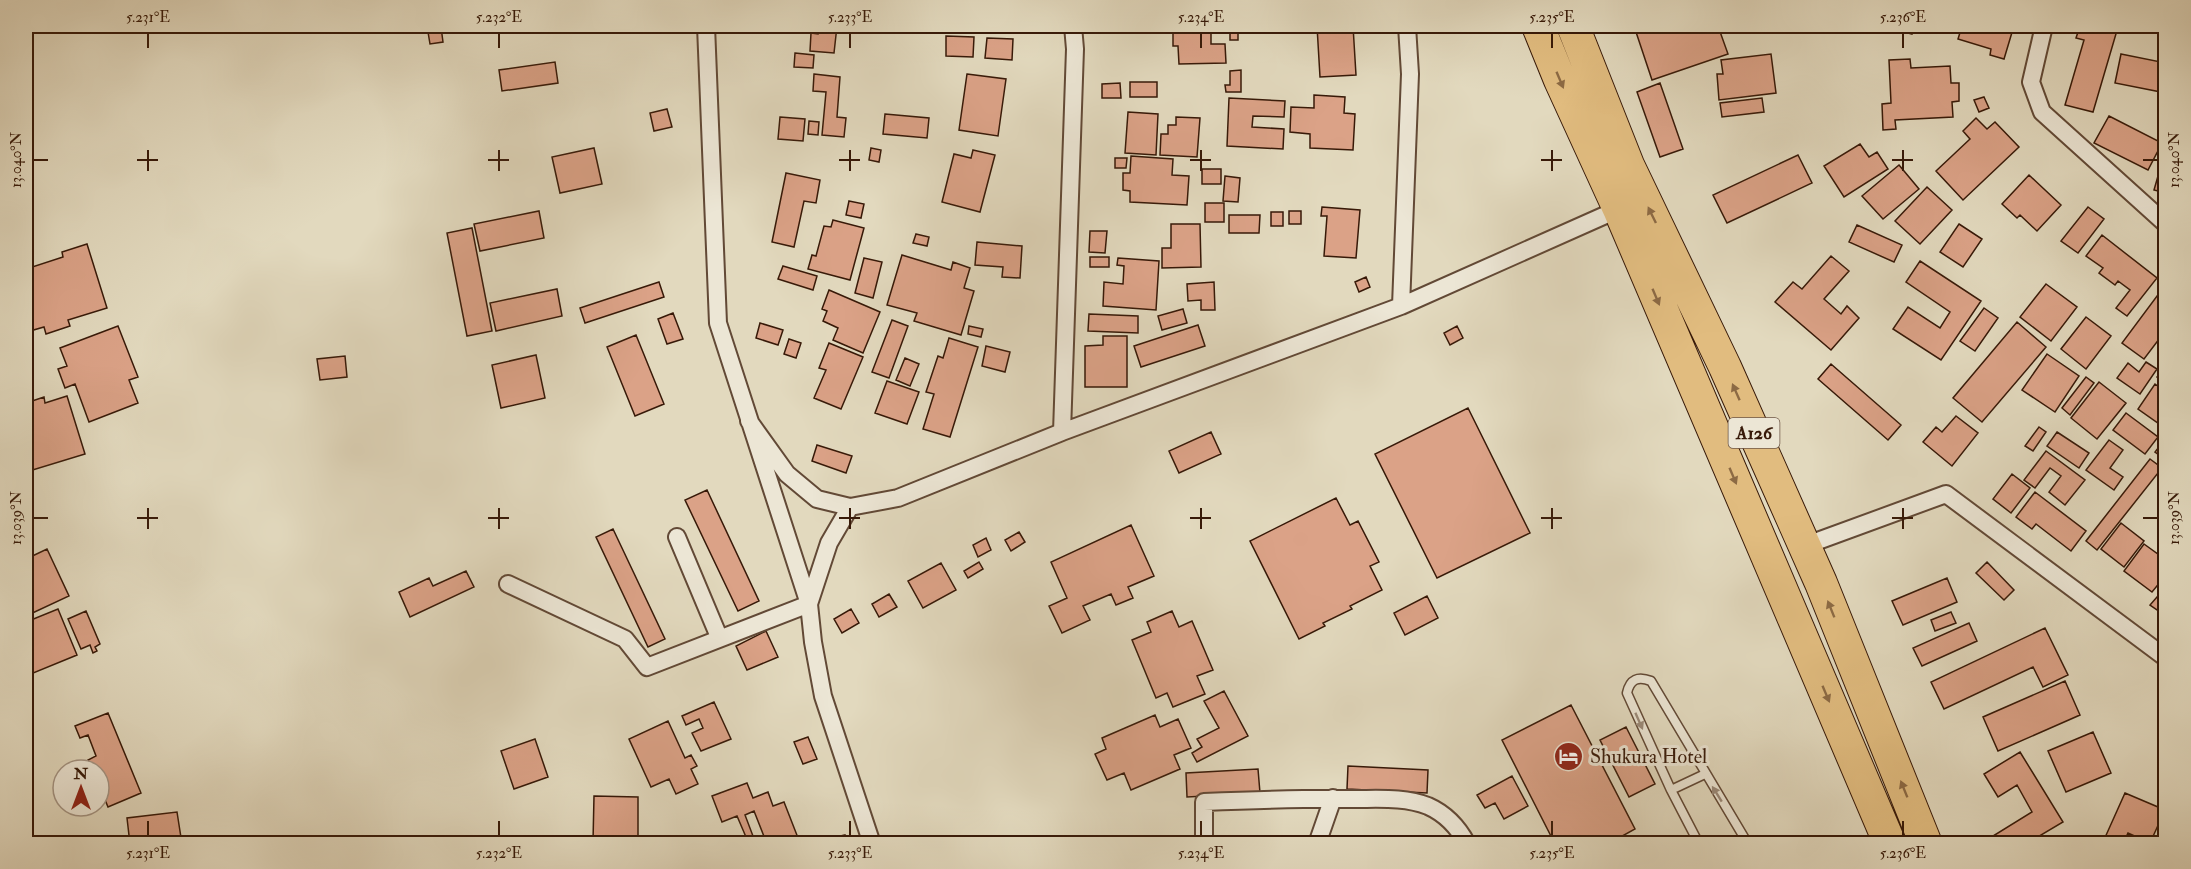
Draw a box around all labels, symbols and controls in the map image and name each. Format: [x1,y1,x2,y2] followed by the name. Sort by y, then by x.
[126,8,170,27] text: 5.231°E
[476,8,522,27] text: 5.232°E
[828,8,872,27] text: 5.233°E
[1178,8,1225,27] text: 5.234°E
[1529,8,1575,27] text: 5.235°E
[1880,8,1926,27] text: 5.236°E
[1555,71,1565,89] one-way arrow
[7,131,26,188] text: 13.040°N
[2165,131,2184,188] text: 13.040°N
[1648,207,1657,224] one-way arrow
[1651,288,1661,306] one-way arrow
[1731,382,1741,400] one-way arrow
[1728,418,1780,448] road number: A126
[1728,467,1738,485] one-way arrow
[7,491,26,545] text: 13.039°N
[2165,491,2184,545] text: 13.039°N
[1826,599,1836,617] one-way arrow
[1821,685,1831,703] one-way arrow
[1634,713,1644,731] one-way arrow
[1553,740,1585,772] hotel icon: Shukura Hotel
[1590,744,1707,769] place label: Shukura Hotel
[51,758,111,818] north arrow
[73,764,89,784] text: N
[1899,780,1909,798] one-way arrow
[1712,786,1723,802] one-way arrow
[126,844,170,863] text: 5.231°E
[476,844,522,863] text: 5.232°E
[828,844,872,863] text: 5.233°E
[1178,844,1225,863] text: 5.234°E
[1529,844,1575,863] text: 5.235°E
[1880,844,1926,863] text: 5.236°E

